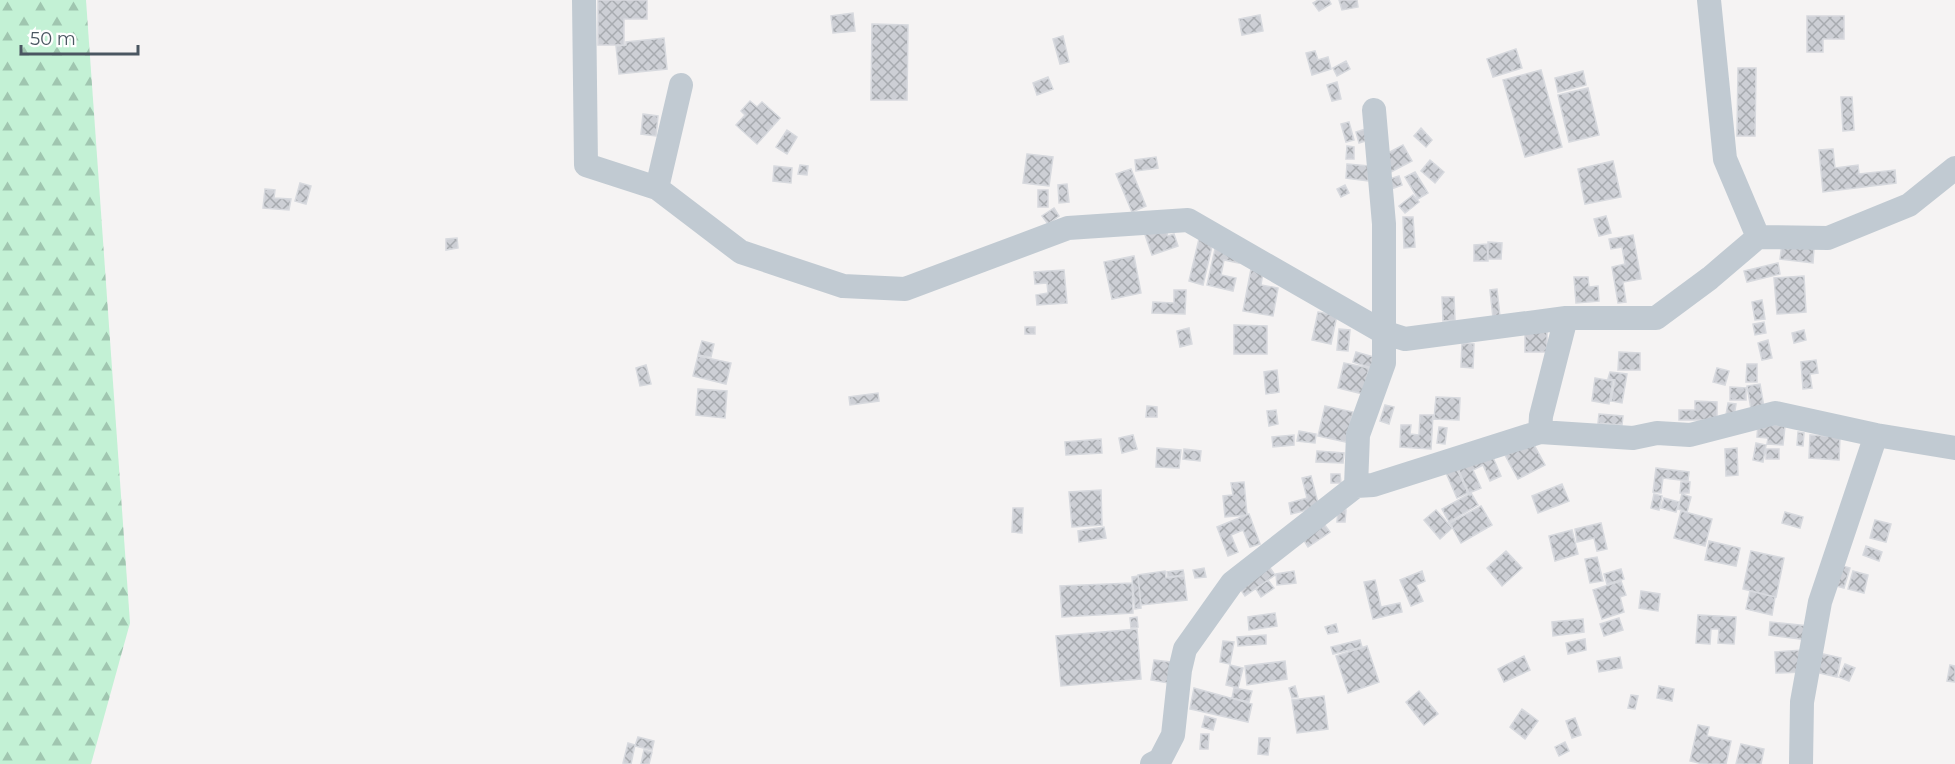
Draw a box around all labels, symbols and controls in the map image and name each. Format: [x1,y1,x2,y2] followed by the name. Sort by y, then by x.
[21,18,138,56] scale bar
[30,28,76,50] text: 50 m

